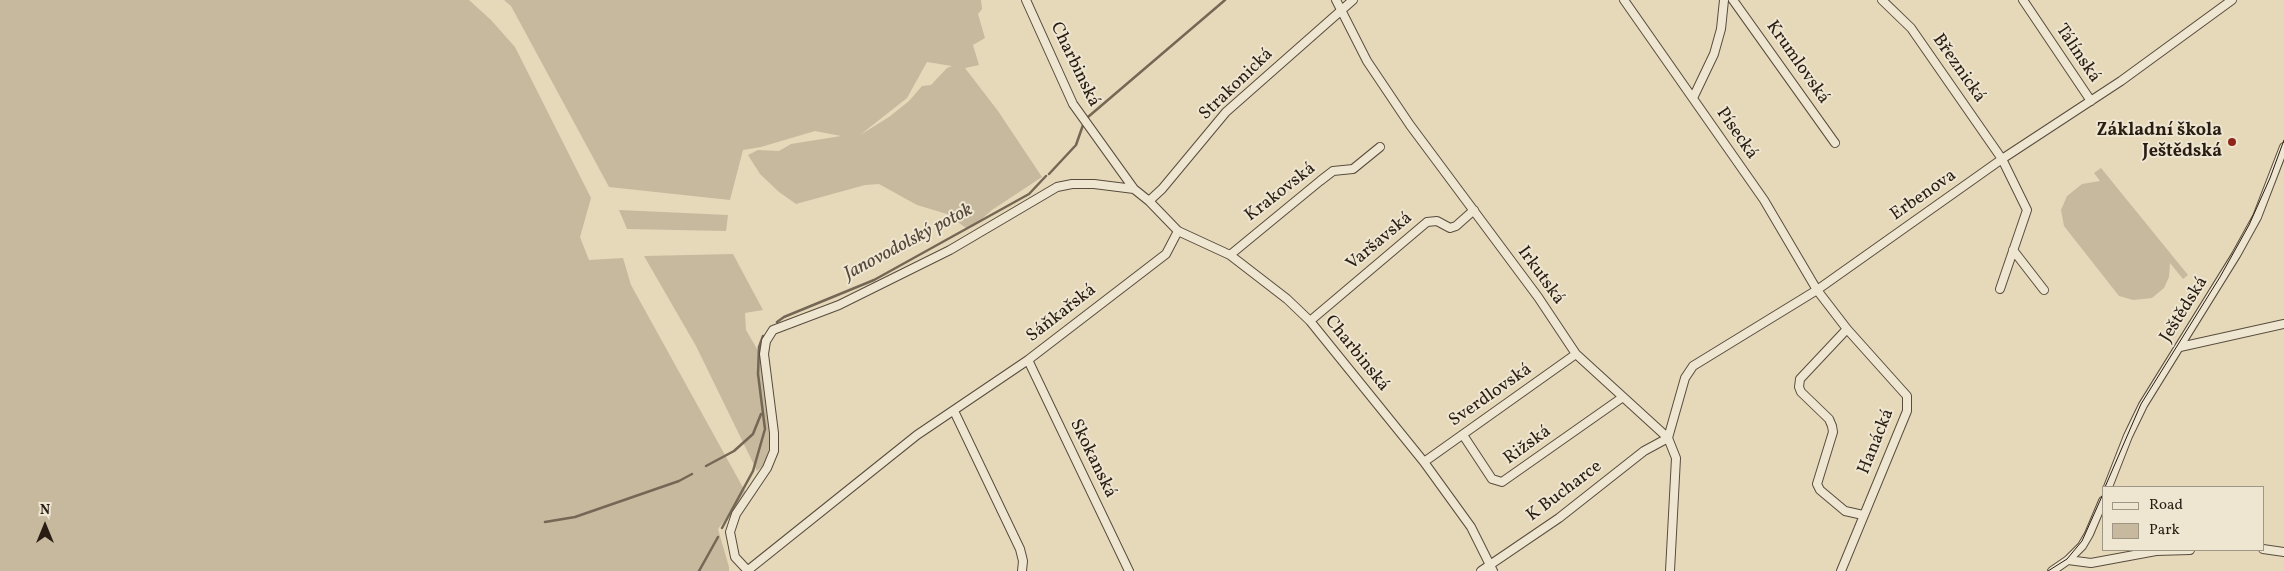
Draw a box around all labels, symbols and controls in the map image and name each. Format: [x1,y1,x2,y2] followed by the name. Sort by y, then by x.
[1760,17,1834,109] street label: Krumlovská
[1044,19,1104,111] street label: Charbinská
[2050,21,2104,87] street label: Tálínská
[1927,31,1989,107] street label: Březnická
[1196,44,1278,126] street label: Strakonická
[1710,104,1762,164] street label: Písecká
[2097,121,2222,163] place label: Základní škola Ještědská
[2226,136,2238,148] marker: Základní škola Ještědská
[1241,159,1321,227] street label: Krakovská
[1887,166,1961,226] street label: Erbenova
[841,200,977,286] water label: Janovodolský potok
[1343,208,1417,276] street label: Varšavská
[1512,243,1568,309] street label: Irkutská
[2156,273,2214,347] street label: Ještědská
[1023,280,1101,348] street label: Sáňkařská
[1319,312,1393,396] street label: Charbinská
[1445,360,1537,432] street label: Sverdlovská
[1854,406,1900,478] street label: Hanácká
[1064,416,1120,502] street label: Skokanská
[1500,422,1556,470] street label: Rižská
[1523,457,1607,527] street label: K Bucharce
[2102,486,2264,551] legend
[2149,495,2183,516] text: Road
[20,501,70,551] north arrow
[40,501,50,520] text: N
[2149,520,2180,541] text: Park

